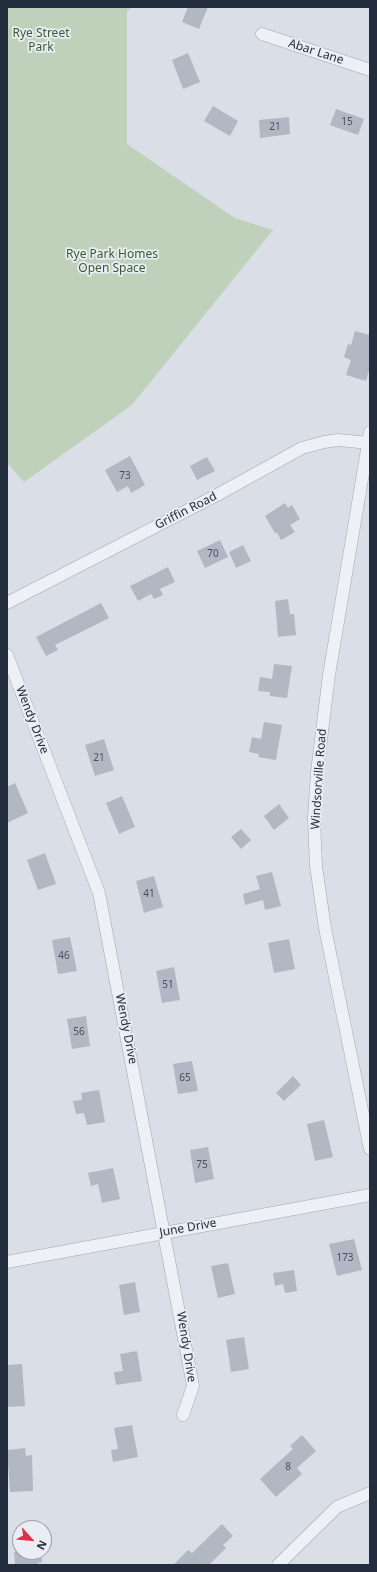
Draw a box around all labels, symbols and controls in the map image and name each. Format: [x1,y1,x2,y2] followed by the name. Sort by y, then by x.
[13,27,69,55] park label: Rye Street Park
[287,36,345,68] street label: Abar Lane
[341,116,353,128] house number: 15
[269,121,281,133] house number: 21
[66,248,158,276] park label: Rye Park Homes Open Space
[119,470,131,482] house number: 73
[153,489,219,533] street label: Griffin Road
[207,548,219,560] house number: 70
[12,684,52,756] street label: Wendy Drive
[308,728,330,830] street label: Windsorville Road
[93,752,105,764] house number: 21
[143,888,155,900] house number: 41
[58,950,70,962] house number: 46
[162,979,174,991] house number: 51
[112,993,140,1065] street label: Wendy Drive
[73,1026,85,1038] house number: 56
[179,1072,191,1084] house number: 65
[196,1159,208,1171] house number: 75
[158,1216,218,1240] street label: June Drive
[336,1252,354,1264] house number: 173
[173,1311,199,1383] street label: Wendy Drive
[285,1461,291,1473] house number: 8
[12,1520,52,1560] north arrow
[34,1538,51,1553] text: N

